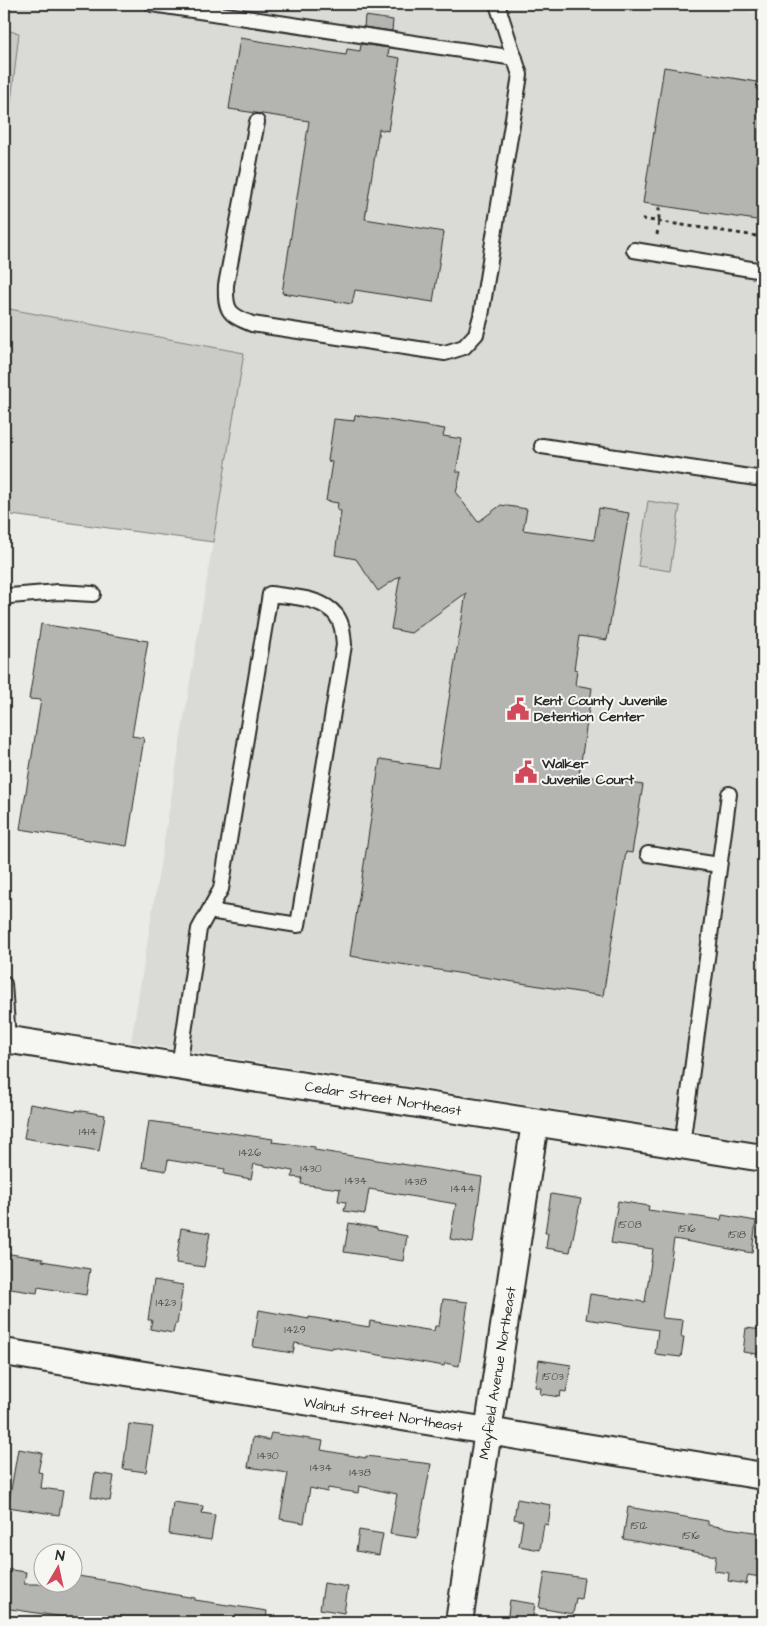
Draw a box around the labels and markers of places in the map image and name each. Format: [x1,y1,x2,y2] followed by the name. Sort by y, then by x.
[534,691,668,727] place label: Kent County Juvenile Detention Center
[505,696,531,722] public building icon: Kent County Juvenile Detention Center
[541,754,634,790] place label: Walker Juvenile Court
[513,759,539,785] public building icon: Walker Juvenile Court

